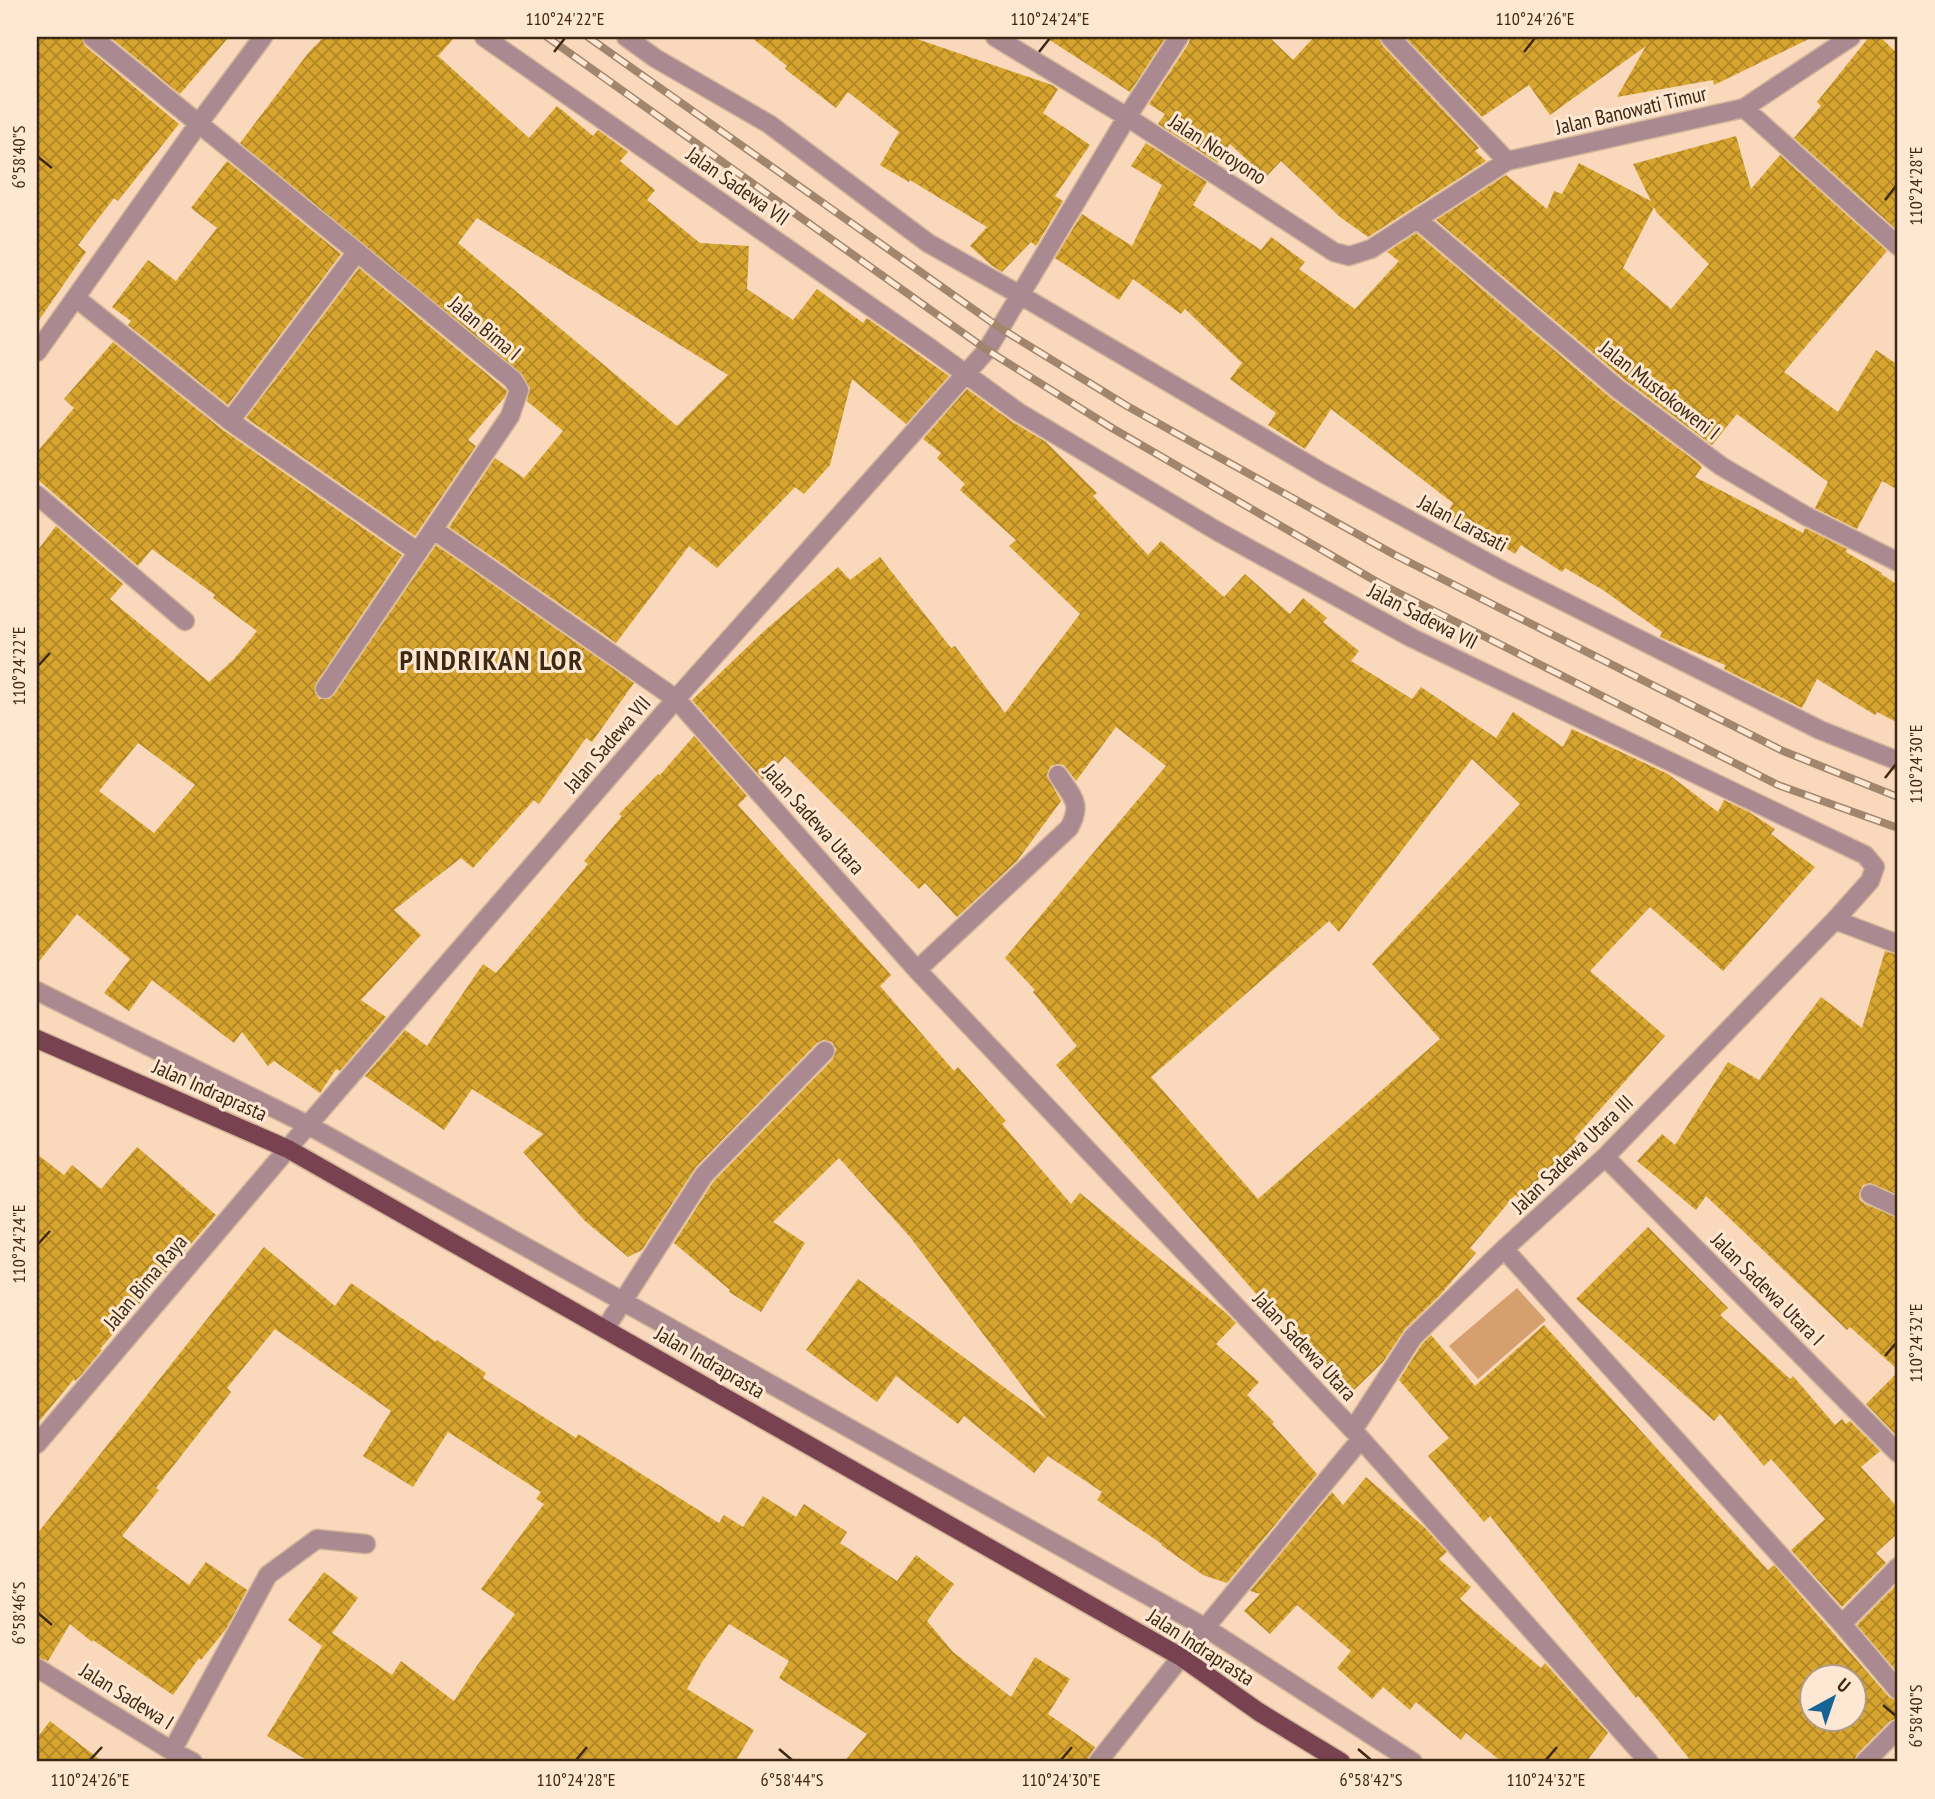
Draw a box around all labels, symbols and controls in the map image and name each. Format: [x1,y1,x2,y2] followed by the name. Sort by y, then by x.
[526,7,604,30] text: 110°24'22"E
[1011,7,1089,30] text: 110°24'24"E
[1496,7,1574,30] text: 110°24'26"E
[1552,79,1709,141] street label: Jalan Banowati Timur
[1163,107,1272,190] street label: Jalan Noroyono
[7,125,30,188] text: 6°58'40"S
[680,140,795,231] street label: Jalan Sadewa VII
[1904,147,1927,225] text: 110°24'28"E
[443,289,527,366] street label: Jalan Bima I
[1594,334,1726,445] street label: Jalan Mustokoweni I
[1413,488,1512,558] street label: Jalan Larasati
[1363,576,1482,655] street label: Jalan Sadewa VII
[7,627,30,705] text: 110°24'22"E
[400,641,584,678] district label: PINDRIKAN LOR
[557,690,656,799] street label: Jalan Sadewa VII
[1904,725,1927,803] text: 110°24'30"E
[756,757,871,880] street label: Jalan Sadewa Utara
[148,1052,271,1127] street label: Jalan Indraprasta
[1505,1089,1639,1220] street label: Jalan Sadewa Utara III
[7,1205,30,1283] text: 110°24'24"E
[1705,1226,1830,1351] street label: Jalan Sadewa Utara I
[97,1229,193,1336] street label: Jalan Bima Raya
[1247,1285,1363,1406] street label: Jalan Sadewa Utara
[1904,1304,1927,1382] text: 110°24'32"E
[649,1319,770,1404] street label: Jalan Indraprasta
[7,1581,30,1644] text: 6°58'46"S
[1141,1602,1260,1692] street label: Jalan Indraprasta
[74,1656,179,1735] street label: Jalan Sadewa I
[1798,1662,1868,1732] north arrow
[1832,1673,1855,1697] text: U
[1904,1684,1927,1747] text: 6°58'40"S
[51,1768,129,1791] text: 110°24'26"E
[537,1768,615,1791] text: 110°24'28"E
[761,1768,824,1791] text: 6°58'44"S
[1022,1768,1100,1791] text: 110°24'30"E
[1340,1768,1403,1791] text: 6°58'42"S
[1507,1768,1585,1791] text: 110°24'32"E

